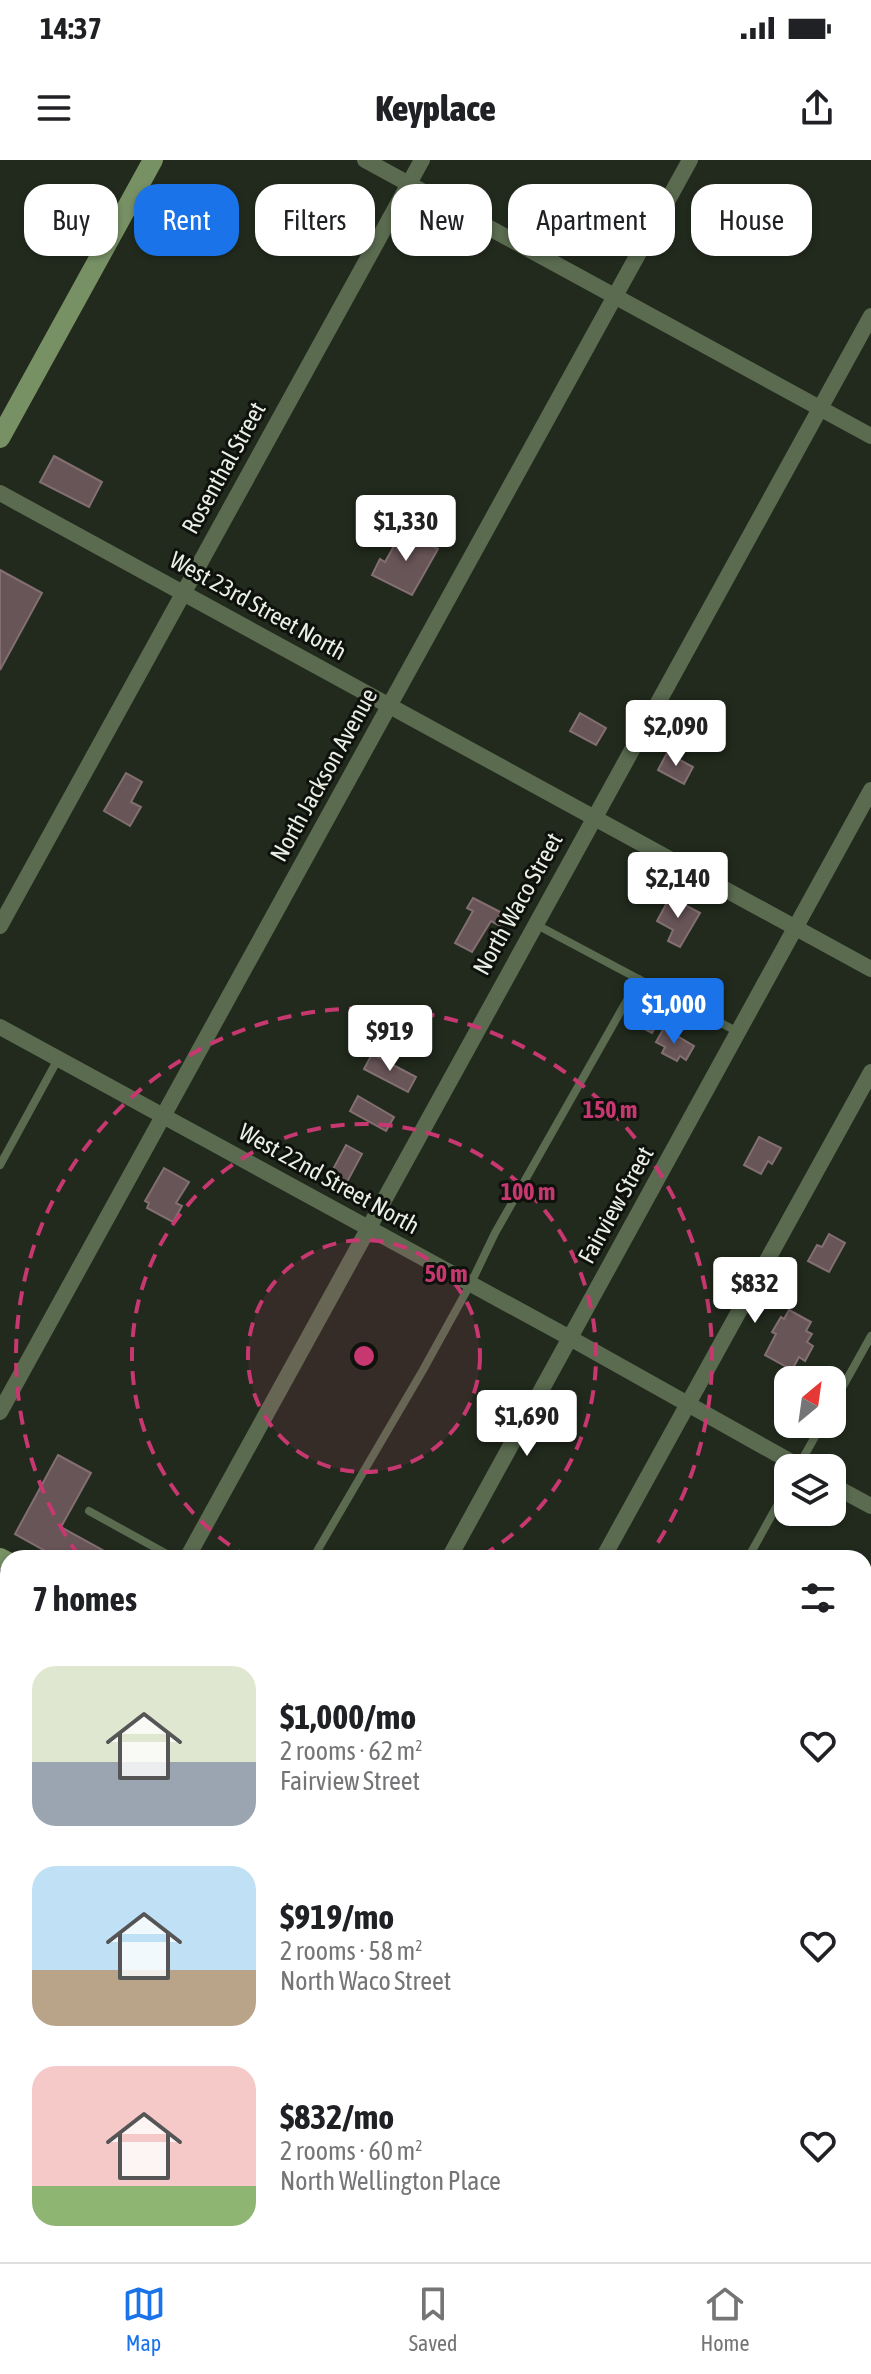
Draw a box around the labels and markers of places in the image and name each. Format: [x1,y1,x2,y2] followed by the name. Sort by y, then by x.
[341,495,471,563] pin: $1,330
[611,700,741,768] pin: $2,090
[613,852,743,920] pin: $2,140
[609,978,739,1046] pin: $1,000
[343,1005,437,1073] pin: $919
[708,1257,802,1325] pin: $832
[350,1342,378,1370] centre of rings
[462,1390,592,1458] pin: $1,690

